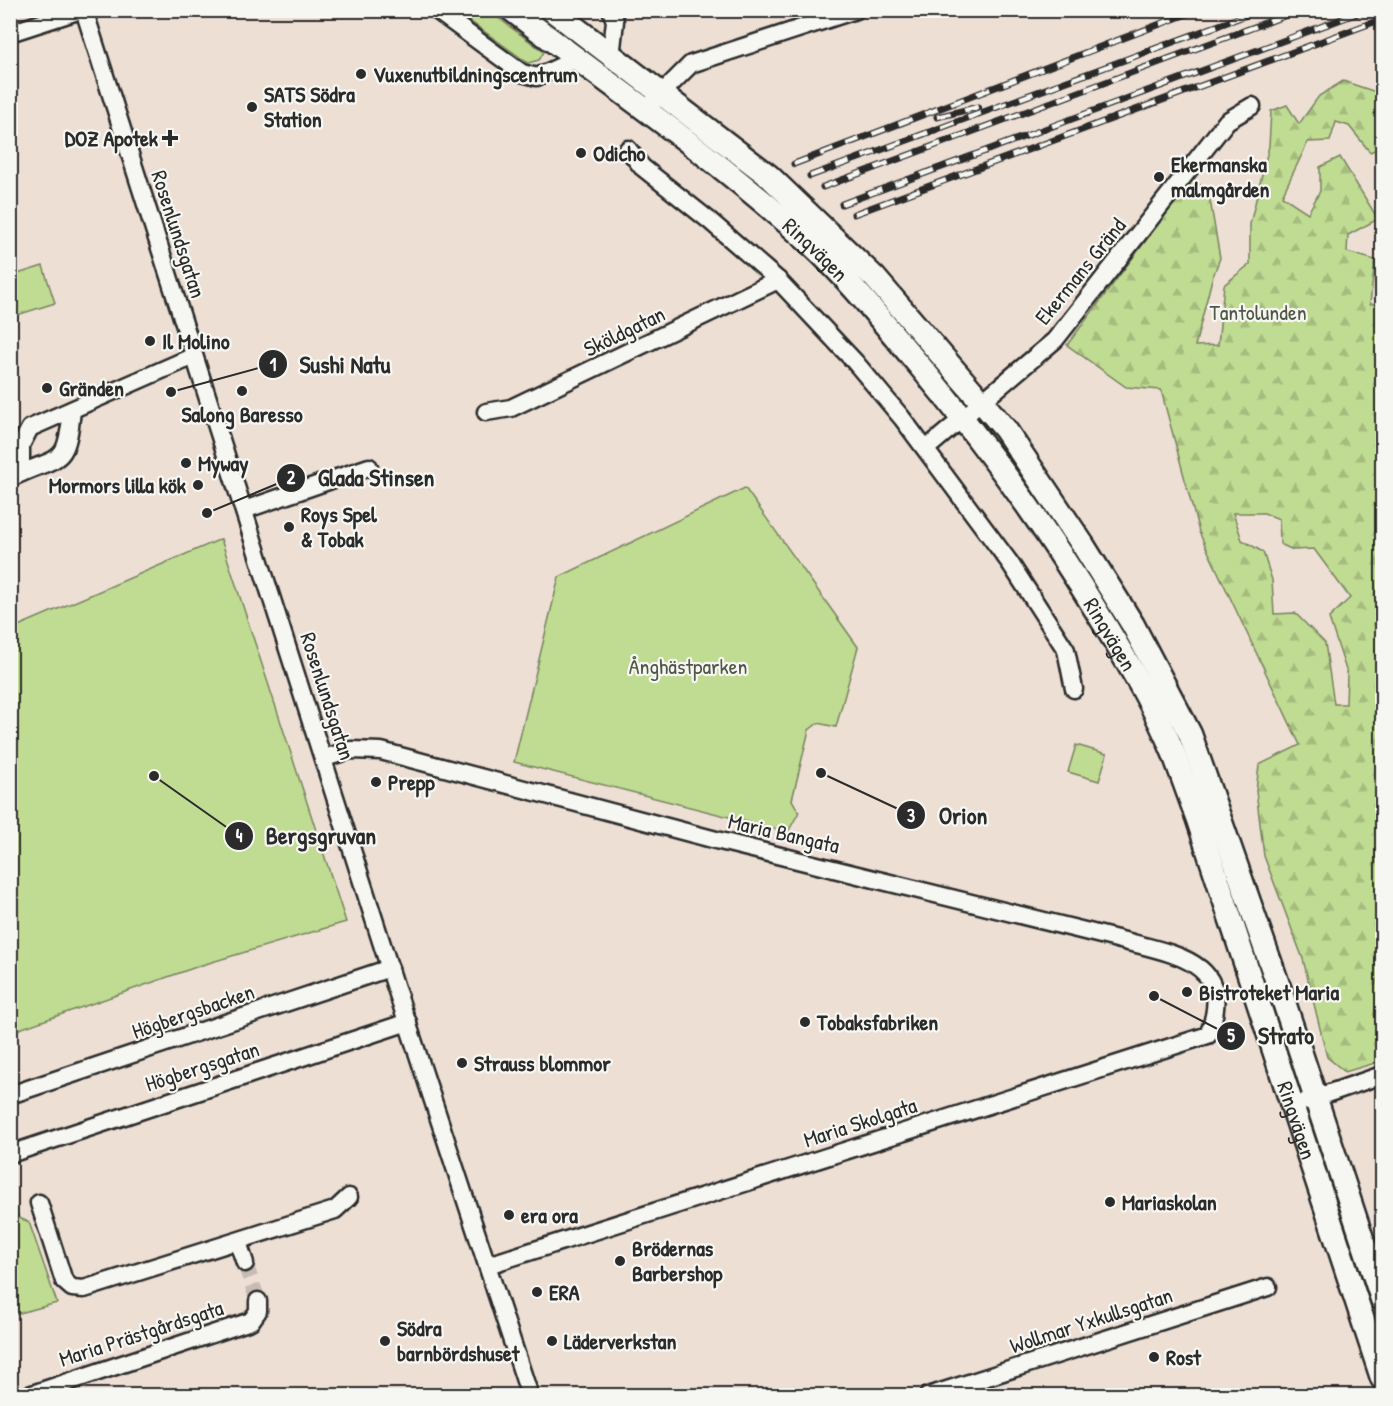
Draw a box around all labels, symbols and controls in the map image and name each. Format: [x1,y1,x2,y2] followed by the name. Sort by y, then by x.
[373,59,578,90] place label: Vuxenutbildningscentrum
[354,67,368,81] marker: Vuxenutbildningscentrum
[264,79,355,134] place label: SATS Södra Station
[245,100,259,114] marker: SATS Södra Station
[65,123,159,154] place label: DOZ Apotek
[163,131,177,145] marker: DOZ Apotek
[593,138,646,168] place label: Odicho
[574,146,588,160] marker: Odicho
[1171,149,1270,205] place label: Ekermanska malmgården
[144,166,214,302] street label: Rosenlundsgatan
[1152,170,1166,184] marker: Ekermanska malmgården
[776,211,855,288] street label: Ringvägen
[1028,211,1133,331] street label: Ekermans Gränd
[1209,297,1307,327] park label: Tantolunden
[578,298,670,364] street label: Sköldgatan
[162,326,230,356] place label: Il Molino
[143,334,157,348] marker: Il Molino
[258,343,403,385] callout: Sushi Natu
[300,348,391,380] text: Sushi Natu
[270,352,277,377] text: 1
[59,373,124,403] place label: Gränden
[40,381,54,395] marker: Gränden
[235,384,249,398] marker: Salong Baresso
[181,399,303,430] place label: Salong Baresso
[198,448,249,479] place label: Myway
[179,456,193,470] marker: Myway
[276,457,446,499] callout: Glada Stinsen
[318,461,435,493] text: Glada Stinsen
[287,465,296,490] text: 2
[49,470,187,500] place label: Mormors lilla kök
[191,478,205,492] marker: Mormors lilla kök
[301,499,378,554] place label: Roys Spel & Tobak
[282,520,296,534] marker: Roys Spel & Tobak
[1077,592,1144,676] street label: Ringvägen
[293,628,363,764] street label: Rosenlundsgatan
[629,651,747,681] park label: Ånghästparken
[388,767,435,798] place label: Prepp
[369,775,383,789] marker: Prepp
[896,794,999,836] callout: Orion
[939,799,987,831] text: Orion
[907,803,915,828] text: 3
[726,806,843,860] street label: Maria Bangata
[224,815,388,857] callout: Bergsgruvan
[266,819,376,852] text: Bergsgruvan
[236,823,243,848] text: 4
[128,976,258,1046] street label: Högbergsbacken
[1199,977,1339,1007] place label: Bistroteket Maria
[1180,985,1194,999] marker: Bistroteket Maria
[816,1007,938,1037] place label: Tobaksfabriken
[798,1015,812,1029] marker: Tobaksfabriken
[1216,1015,1326,1057] callout: Strato
[1258,1019,1314,1051] text: Strato
[1227,1023,1235,1048] text: 5
[141,1033,263,1099] street label: Högbergsgatan
[474,1048,611,1078] place label: Strauss blommor
[455,1056,469,1070] marker: Strauss blommor
[1270,1077,1324,1163] street label: Ringvägen
[800,1089,921,1154] street label: Maria Skolgata
[1122,1187,1217,1217] place label: Mariaskolan
[1103,1195,1117,1209] marker: Mariaskolan
[521,1200,578,1230] place label: era ora
[502,1208,516,1222] marker: era ora
[632,1233,723,1289] place label: Brödernas Barbershop
[613,1254,627,1268] marker: Brödernas Barbershop
[549,1277,580,1307] place label: ERA
[1006,1280,1176,1360] street label: Wollmar Yxkullsgatan
[530,1285,544,1299] marker: ERA
[55,1292,227,1374] street label: Maria Prästgårdsgata
[397,1313,521,1368] place label: Södra barnbördshuset
[564,1326,676,1356] place label: Läderverkstan
[378,1334,392,1348] marker: Södra barnbördshuset
[545,1334,559,1348] marker: Läderverkstan
[1166,1342,1202,1372] place label: Rost
[1147,1350,1161,1364] marker: Rost

